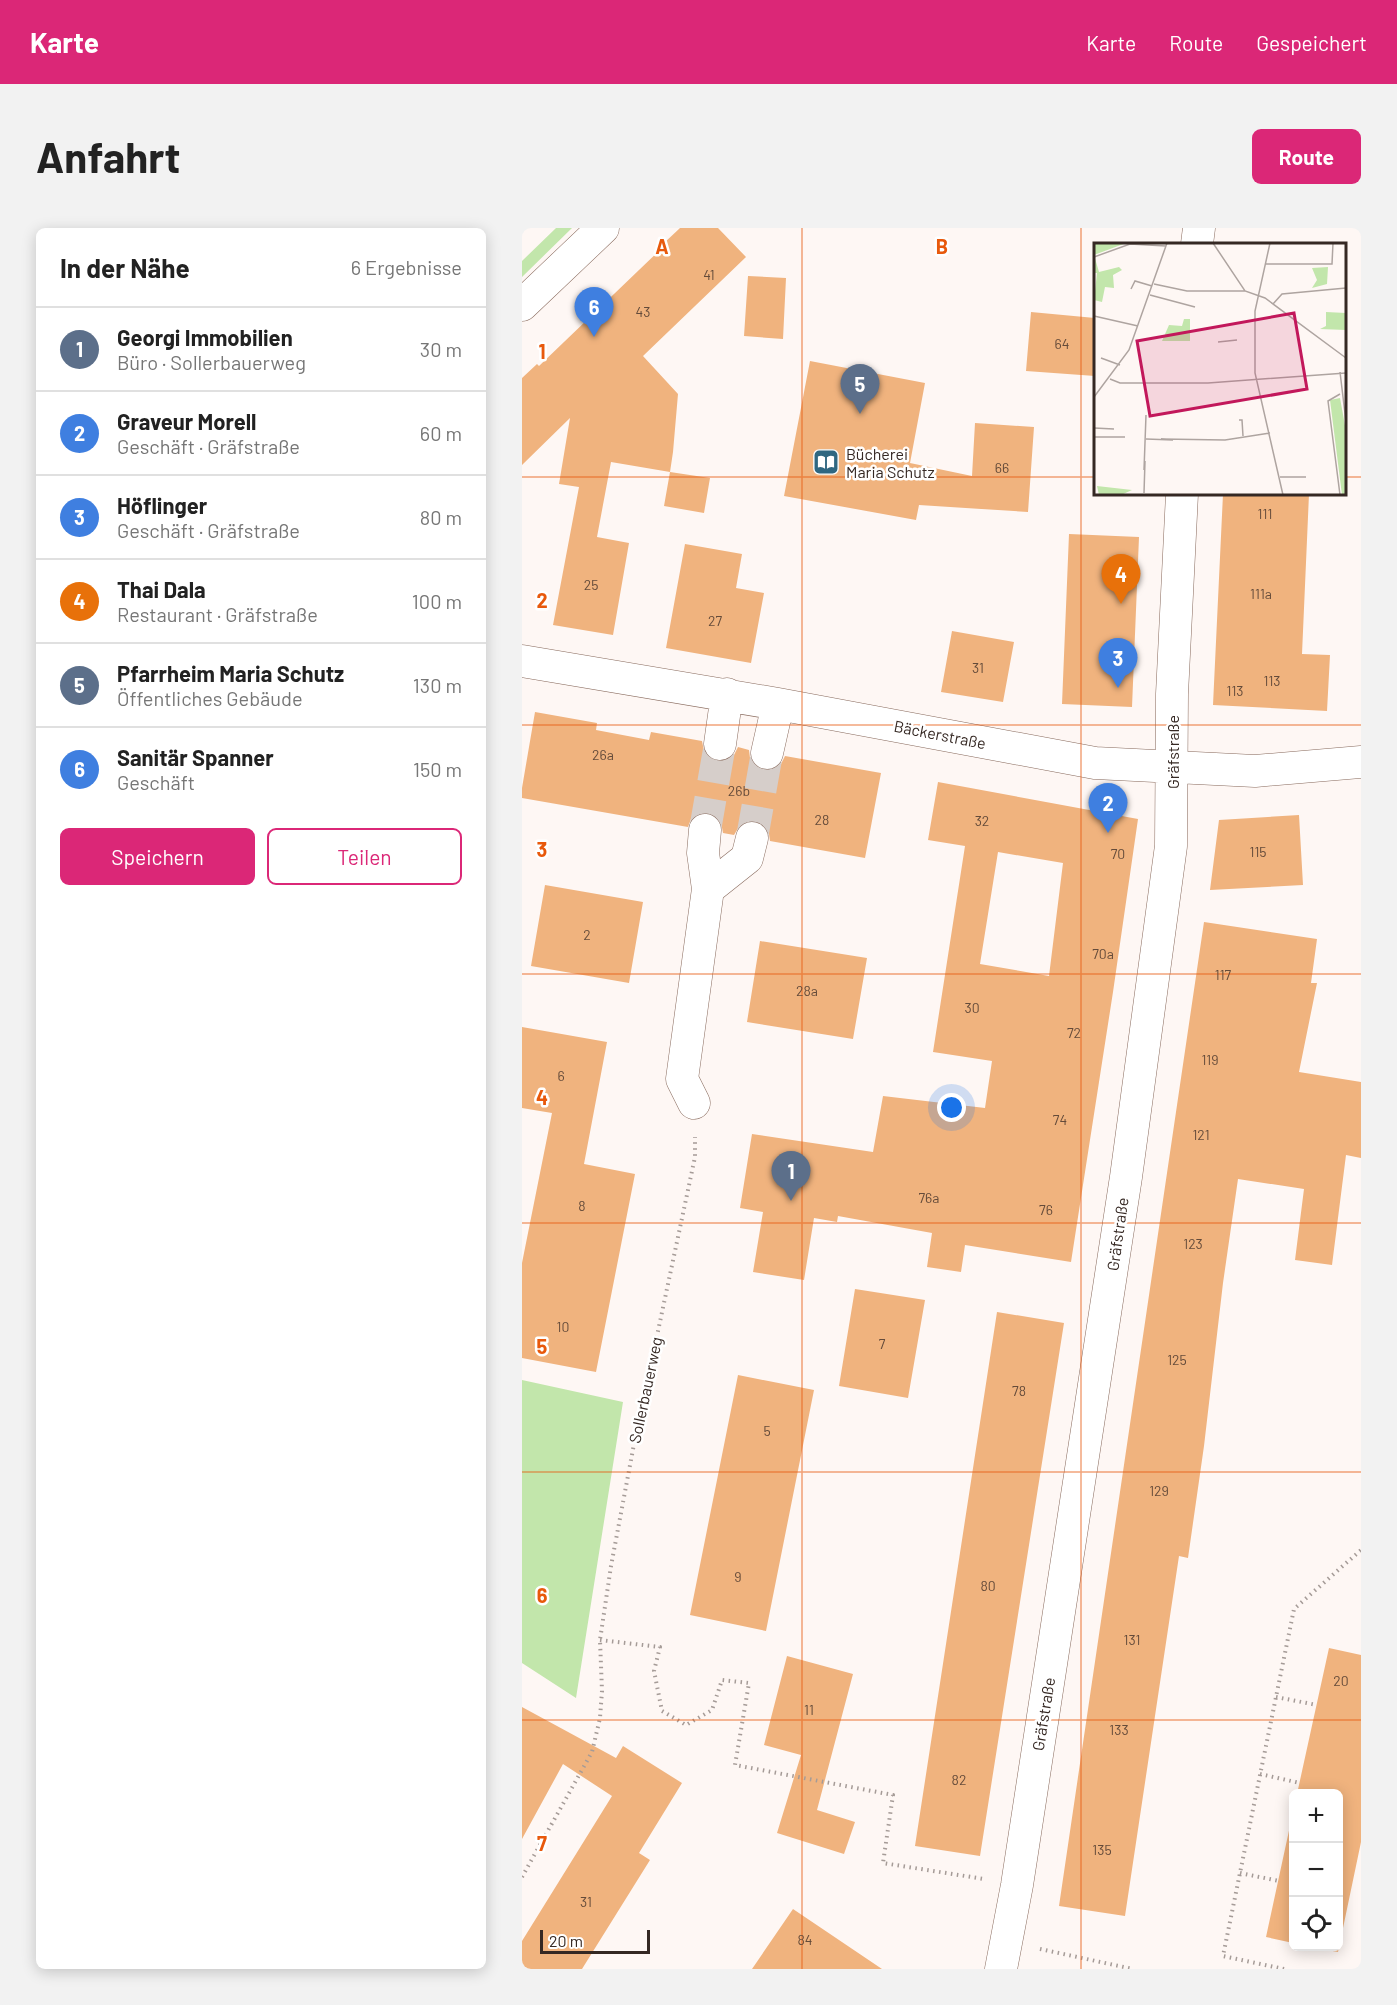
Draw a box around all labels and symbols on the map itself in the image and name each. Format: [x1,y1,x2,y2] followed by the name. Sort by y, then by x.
[655,234,669,258] text: A
[936,234,948,258] text: B
[1094,243,1346,495] inset map
[703,266,715,283] house number: 41
[574,288,614,337] pin: 6
[636,303,650,320] house number: 43
[1055,335,1069,352] house number: 64
[538,339,546,363] text: 1
[840,364,880,414] pin: 5
[846,444,935,481] place label: Bücherei Maria Schutz
[811,447,841,477] library icon: Bücherei Maria Schutz
[995,459,1009,476] house number: 66
[1258,505,1272,522] house number: 111
[1102,554,1140,604] pin: 4
[584,576,598,593] house number: 25
[1250,585,1272,602] house number: 111a
[536,588,548,612] text: 2
[708,612,722,629] house number: 27
[1098,638,1138,688] pin: 3
[972,659,984,676] house number: 31
[1263,672,1281,689] house number: 113
[1226,682,1244,699] house number: 113
[1163,715,1182,789] street label: Gräfstraße
[892,716,988,752] street label: Bäckerstraße
[592,746,614,763] house number: 26a
[728,782,750,799] house number: 26b
[1088,784,1128,833] pin: 2
[815,811,829,828] house number: 28
[975,812,989,829] house number: 32
[537,837,547,861] text: 3
[1249,843,1267,860] house number: 115
[1111,845,1125,862] house number: 70
[583,926,591,943] house number: 2
[1092,945,1114,962] house number: 70a
[1215,966,1232,983] house number: 117
[796,982,818,999] house number: 28a
[964,999,980,1016] house number: 30
[1067,1024,1081,1041] house number: 72
[1201,1051,1219,1068] house number: 119
[557,1067,565,1084] house number: 6
[536,1085,548,1109] text: 4
[937,1093,966,1122] your location
[1053,1111,1067,1128] house number: 74
[1192,1126,1210,1143] house number: 121
[772,1152,810,1201] pin: 1
[919,1189,940,1206] house number: 76a
[1102,1196,1132,1272] street label: Gräfstraße
[578,1197,586,1214] house number: 8
[1039,1201,1053,1218] house number: 76
[1183,1235,1203,1252] house number: 123
[557,1318,569,1335] house number: 10
[537,1334,548,1358] text: 5
[624,1335,666,1445] street label: Sollerbauerweg
[879,1335,886,1352] house number: 7
[1167,1351,1187,1368] house number: 125
[1012,1382,1026,1399] house number: 78
[763,1422,771,1439] house number: 5
[1149,1482,1169,1499] house number: 129
[734,1568,742,1585] house number: 9
[980,1577,996,1594] house number: 80
[537,1583,548,1607] text: 6
[1124,1631,1140,1648] house number: 131
[1333,1672,1349,1689] house number: 20
[1028,1676,1058,1752] street label: Gräfstraße
[804,1701,814,1718] house number: 11
[1109,1721,1129,1738] house number: 133
[952,1771,966,1788] house number: 82
[537,1831,547,1855] text: 7
[1092,1841,1112,1858] house number: 135
[580,1893,592,1910] house number: 31
[540,1927,650,1954] scale bar
[797,1931,813,1948] house number: 84

